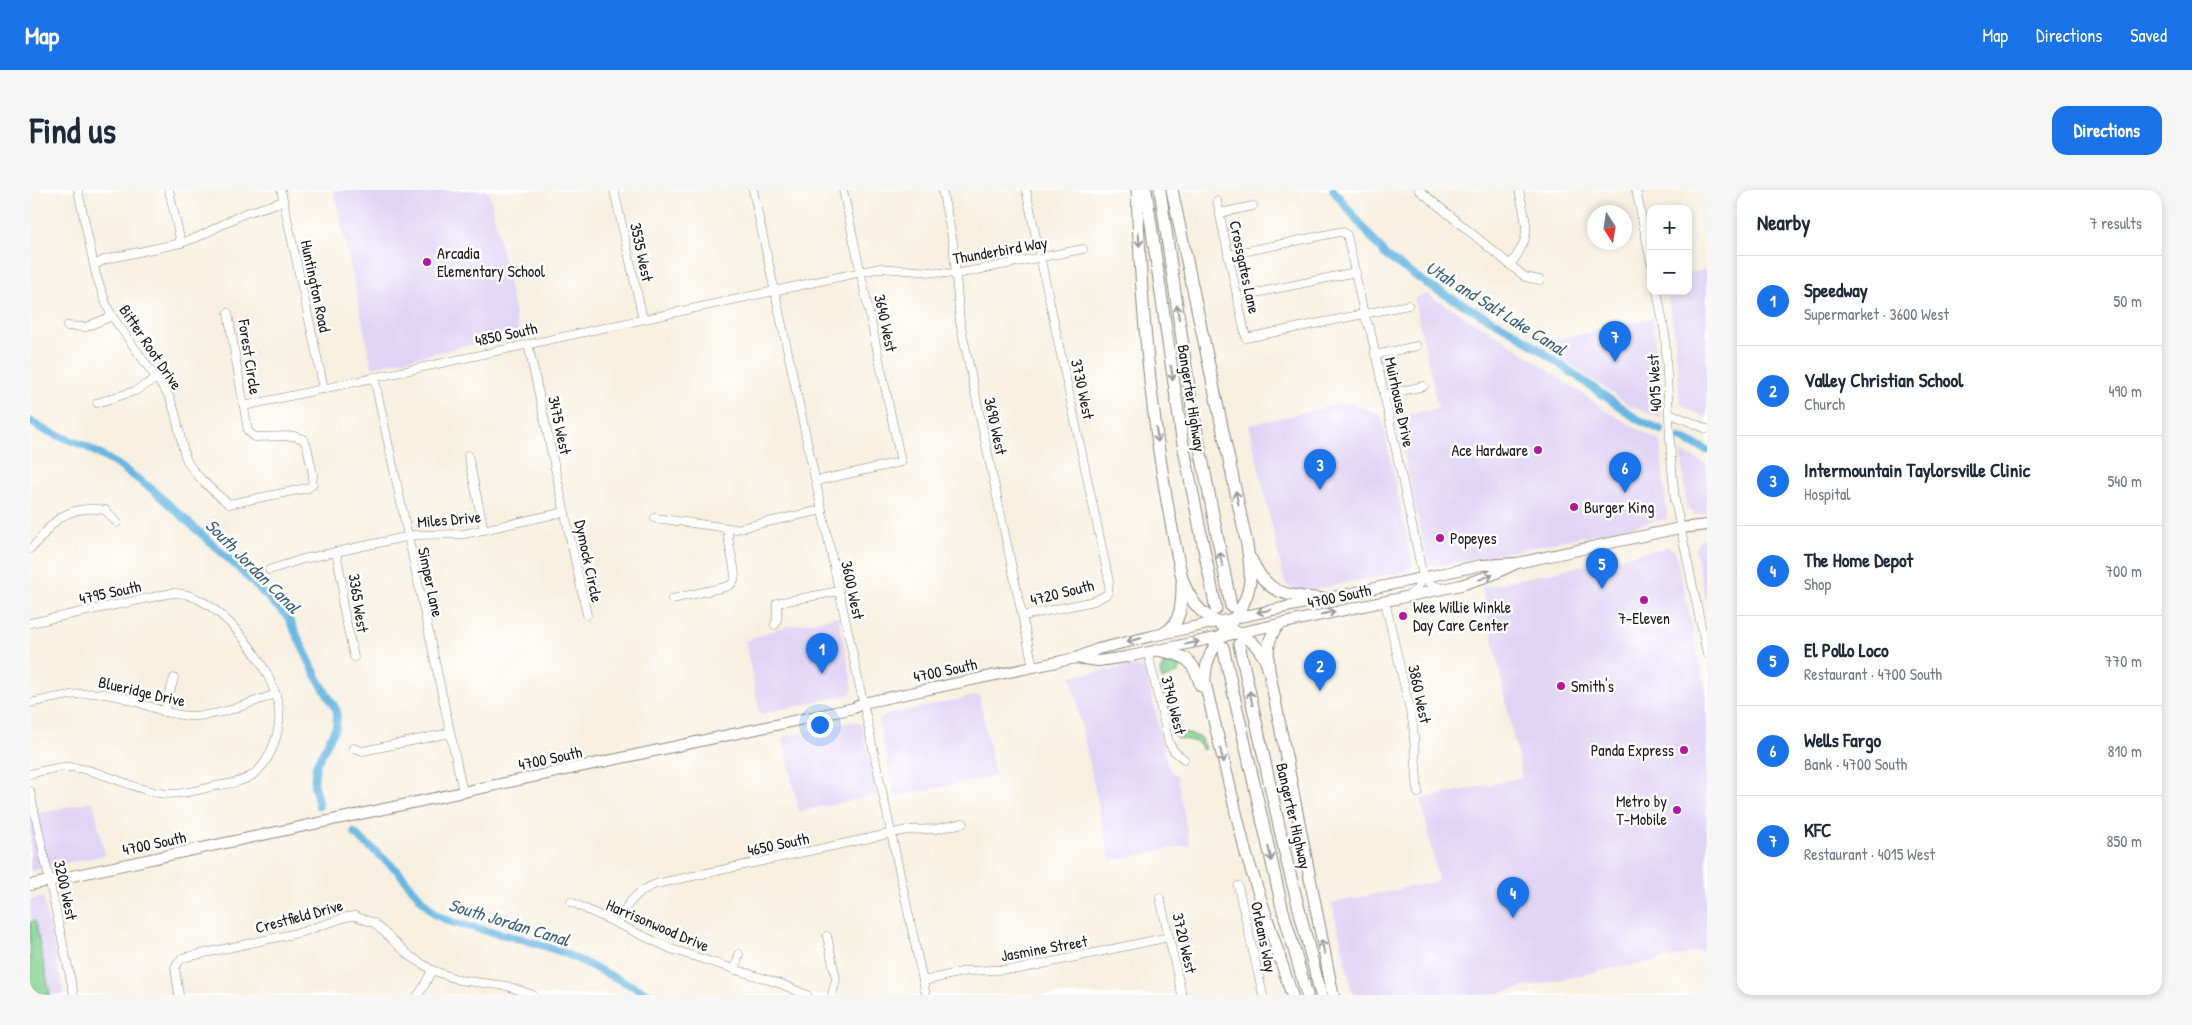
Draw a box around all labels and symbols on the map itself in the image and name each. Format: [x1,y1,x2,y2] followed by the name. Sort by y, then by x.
[1587,205,1632,250] north arrow
[1224,218,1266,316] street label: Crossgates Lane
[625,221,659,284] street label: 3535 West
[1134,230,1143,246] one-way arrow
[951,231,1049,269] street label: Thunderbird Way
[296,238,336,334] street label: Huntington Road
[437,242,546,282] place label: Arcadia Elementary School
[1421,255,1572,362] water label: Utah and Salt Lake Canal
[421,256,433,268] marker: Arcadia Elementary School
[869,292,903,354] street label: 3640 West
[114,300,188,394] street label: Bitter Root Drive
[1173,305,1183,321] one-way arrow
[233,317,267,397] street label: Forest Circle
[473,317,539,351] street label: 4850 South
[1599,321,1631,362] pin: 7
[1173,343,1211,453] street label: Bangerter Highway
[1641,353,1666,412] street label: 4015 West
[1380,355,1420,450] street label: Muirhouse Drive
[1066,357,1100,422] street label: 3730 West
[1167,364,1177,380] one-way arrow
[543,394,577,457] street label: 3475 West
[979,395,1013,457] street label: 3690 West
[1152,427,1162,443] one-way arrow
[1452,439,1529,461] place label: Ace Hardware
[1532,444,1544,456] marker: Ace Hardware
[1304,449,1336,490] pin: 3
[1609,452,1641,493] pin: 6
[1231,490,1241,506] one-way arrow
[1584,496,1654,518] place label: Burger King
[1568,501,1580,513] marker: Burger King
[416,505,482,533] street label: Miles Drive
[200,513,307,620] water label: South Jordan Canal
[570,518,609,605] street label: Dymock Circle
[1450,527,1497,549] place label: Popeyes
[1434,532,1446,544] marker: Popeyes
[413,545,449,619] street label: Simper Lane
[1586,548,1618,589] pin: 5
[1216,551,1225,567] one-way arrow
[836,559,870,622] street label: 3600 West
[344,572,375,634] street label: 3365 West
[1478,572,1493,581] one-way arrow
[1028,573,1096,610] street label: 4720 South
[77,575,143,609] street label: 4795 South
[1305,578,1373,613] street label: 4700 South
[1638,594,1650,606] marker: 7-Eleven
[1413,596,1512,636] place label: Wee Willie Winkle Day Care Center
[1257,607,1273,617] one-way arrow
[1618,607,1670,629] place label: 7-Eleven
[1319,608,1335,618] one-way arrow
[1397,610,1409,622] marker: Wee Willie Winkle Day Care Center
[806,633,838,674] pin: 1
[1126,636,1142,645] one-way arrow
[1184,638,1200,647] one-way arrow
[1304,650,1336,691] pin: 2
[911,652,979,687] street label: 4700 South
[1403,663,1437,726] street label: 3860 West
[96,670,188,712] street label: Blueridge Drive
[1156,673,1192,737] street label: 3740 West
[1571,675,1614,697] place label: Smith's
[1555,680,1567,692] marker: Smith's
[1246,690,1255,706] one-way arrow
[807,712,833,738] your location
[1591,739,1674,761] place label: Panda Express
[516,740,584,775] street label: 4700 South
[1678,744,1690,756] marker: Panda Express
[1218,747,1227,763] one-way arrow
[1271,761,1317,871] street label: Bangerter Highway
[1616,790,1668,830] place label: Metro by T-Mobile
[1671,804,1683,816] marker: Metro by T-Mobile
[120,825,188,860] street label: 4700 South
[745,827,811,861] street label: 4650 South
[1266,845,1275,861] one-way arrow
[49,858,83,922] street label: 3200 West
[1497,877,1529,918] pin: 4
[446,892,573,953] water label: South Jordan Canal
[603,893,713,957] street label: Harrisonwood Drive
[253,894,346,938] street label: Crestfield Drive
[1246,900,1282,975] street label: Orleans Way
[1167,911,1203,976] street label: 3720 West
[999,929,1089,966] street label: Jasmine Street
[1318,940,1328,956] one-way arrow

